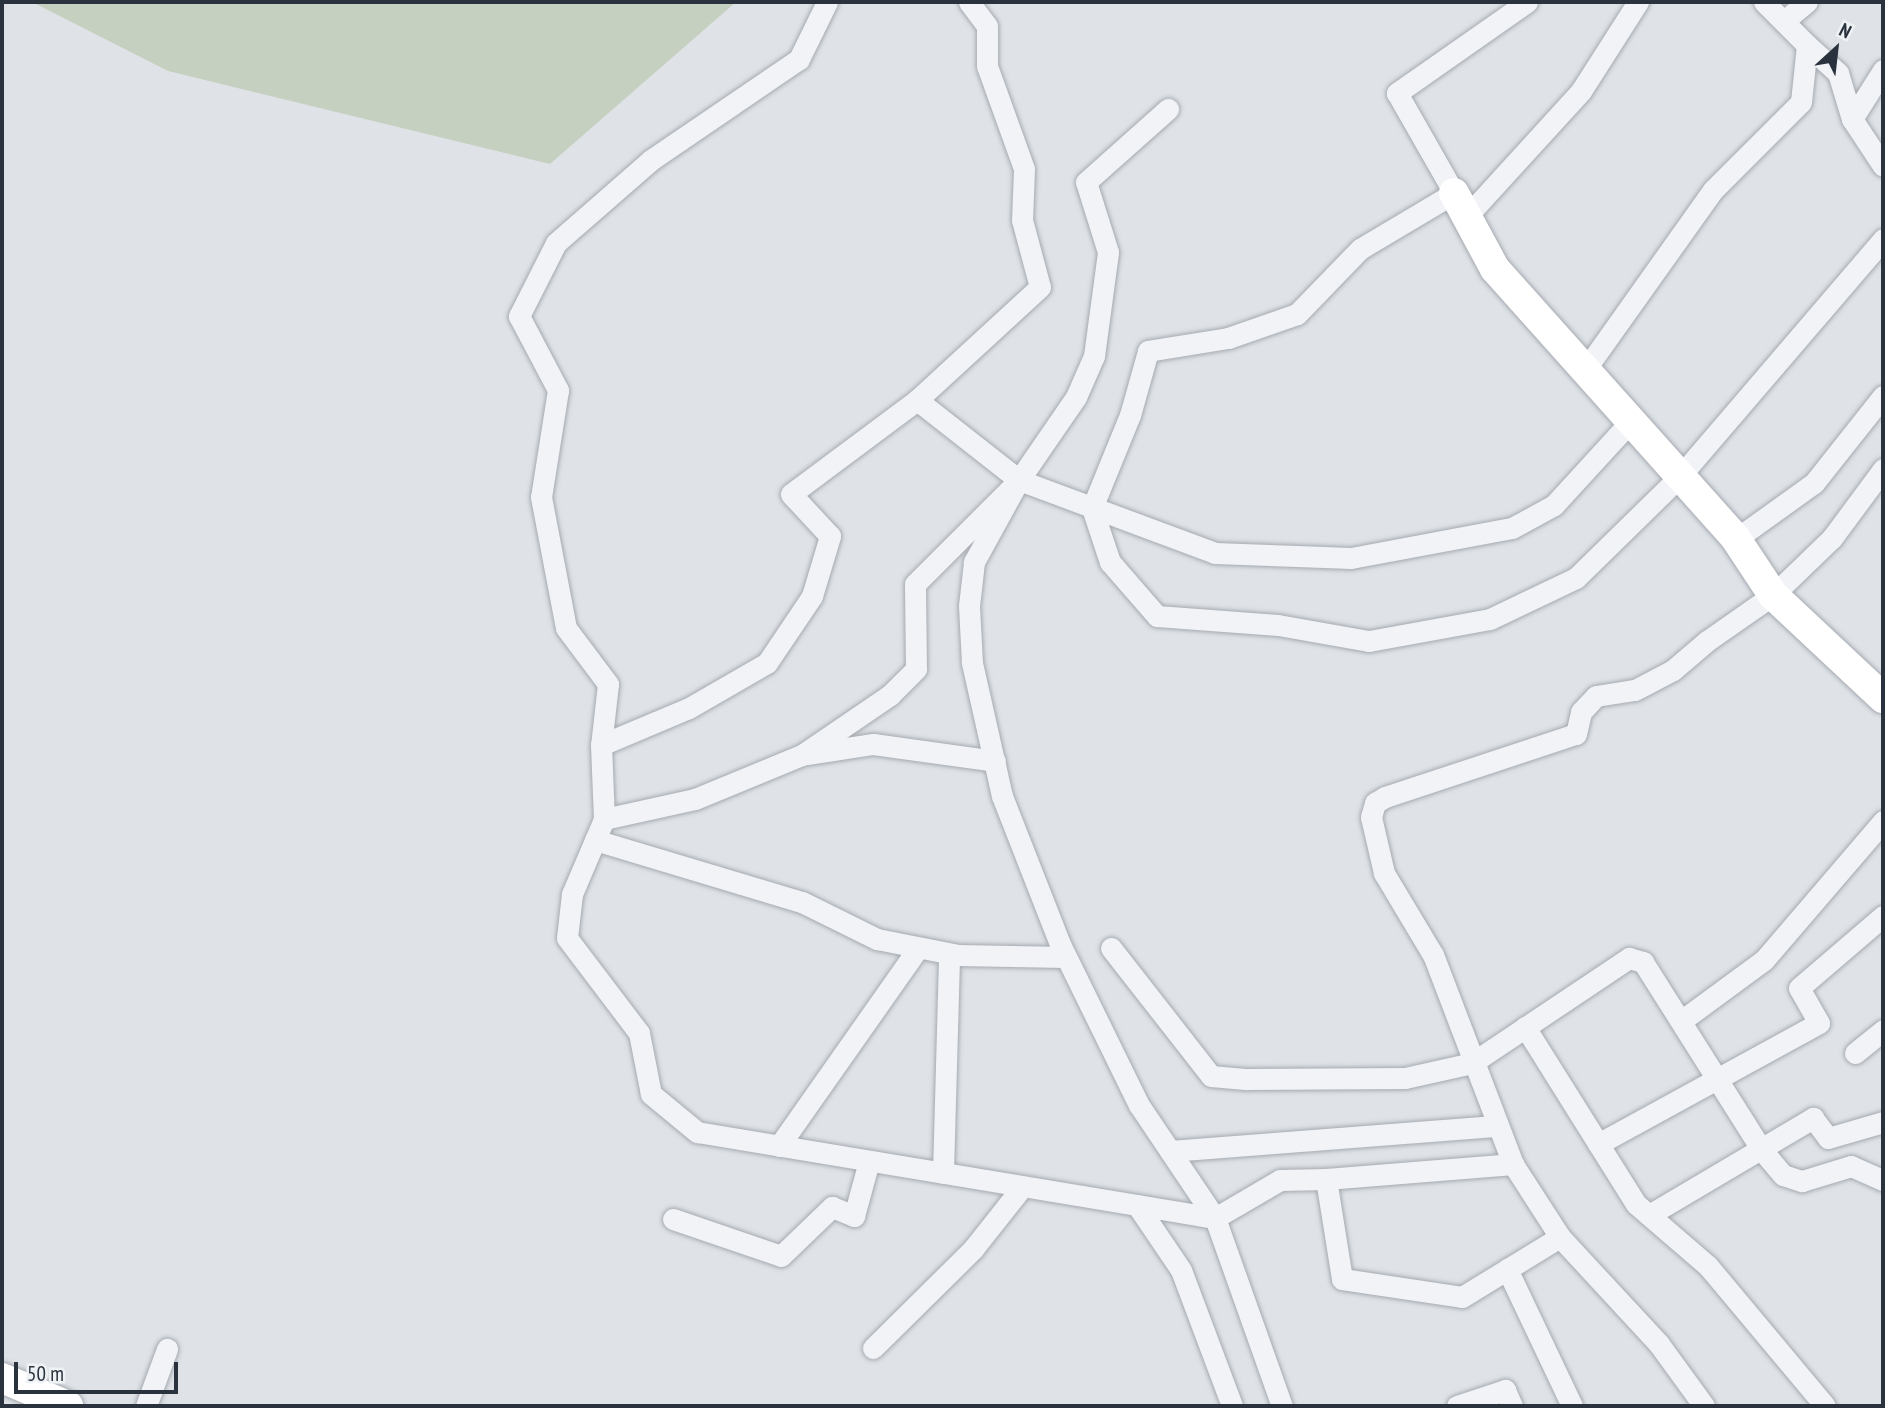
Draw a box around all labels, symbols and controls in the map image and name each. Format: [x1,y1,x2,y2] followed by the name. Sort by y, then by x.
[1801,14,1871,84] north arrow
[1836,17,1856,43] text: N
[18,1348,182,1392] scale bar
[27,1360,64,1387] text: 50 m

